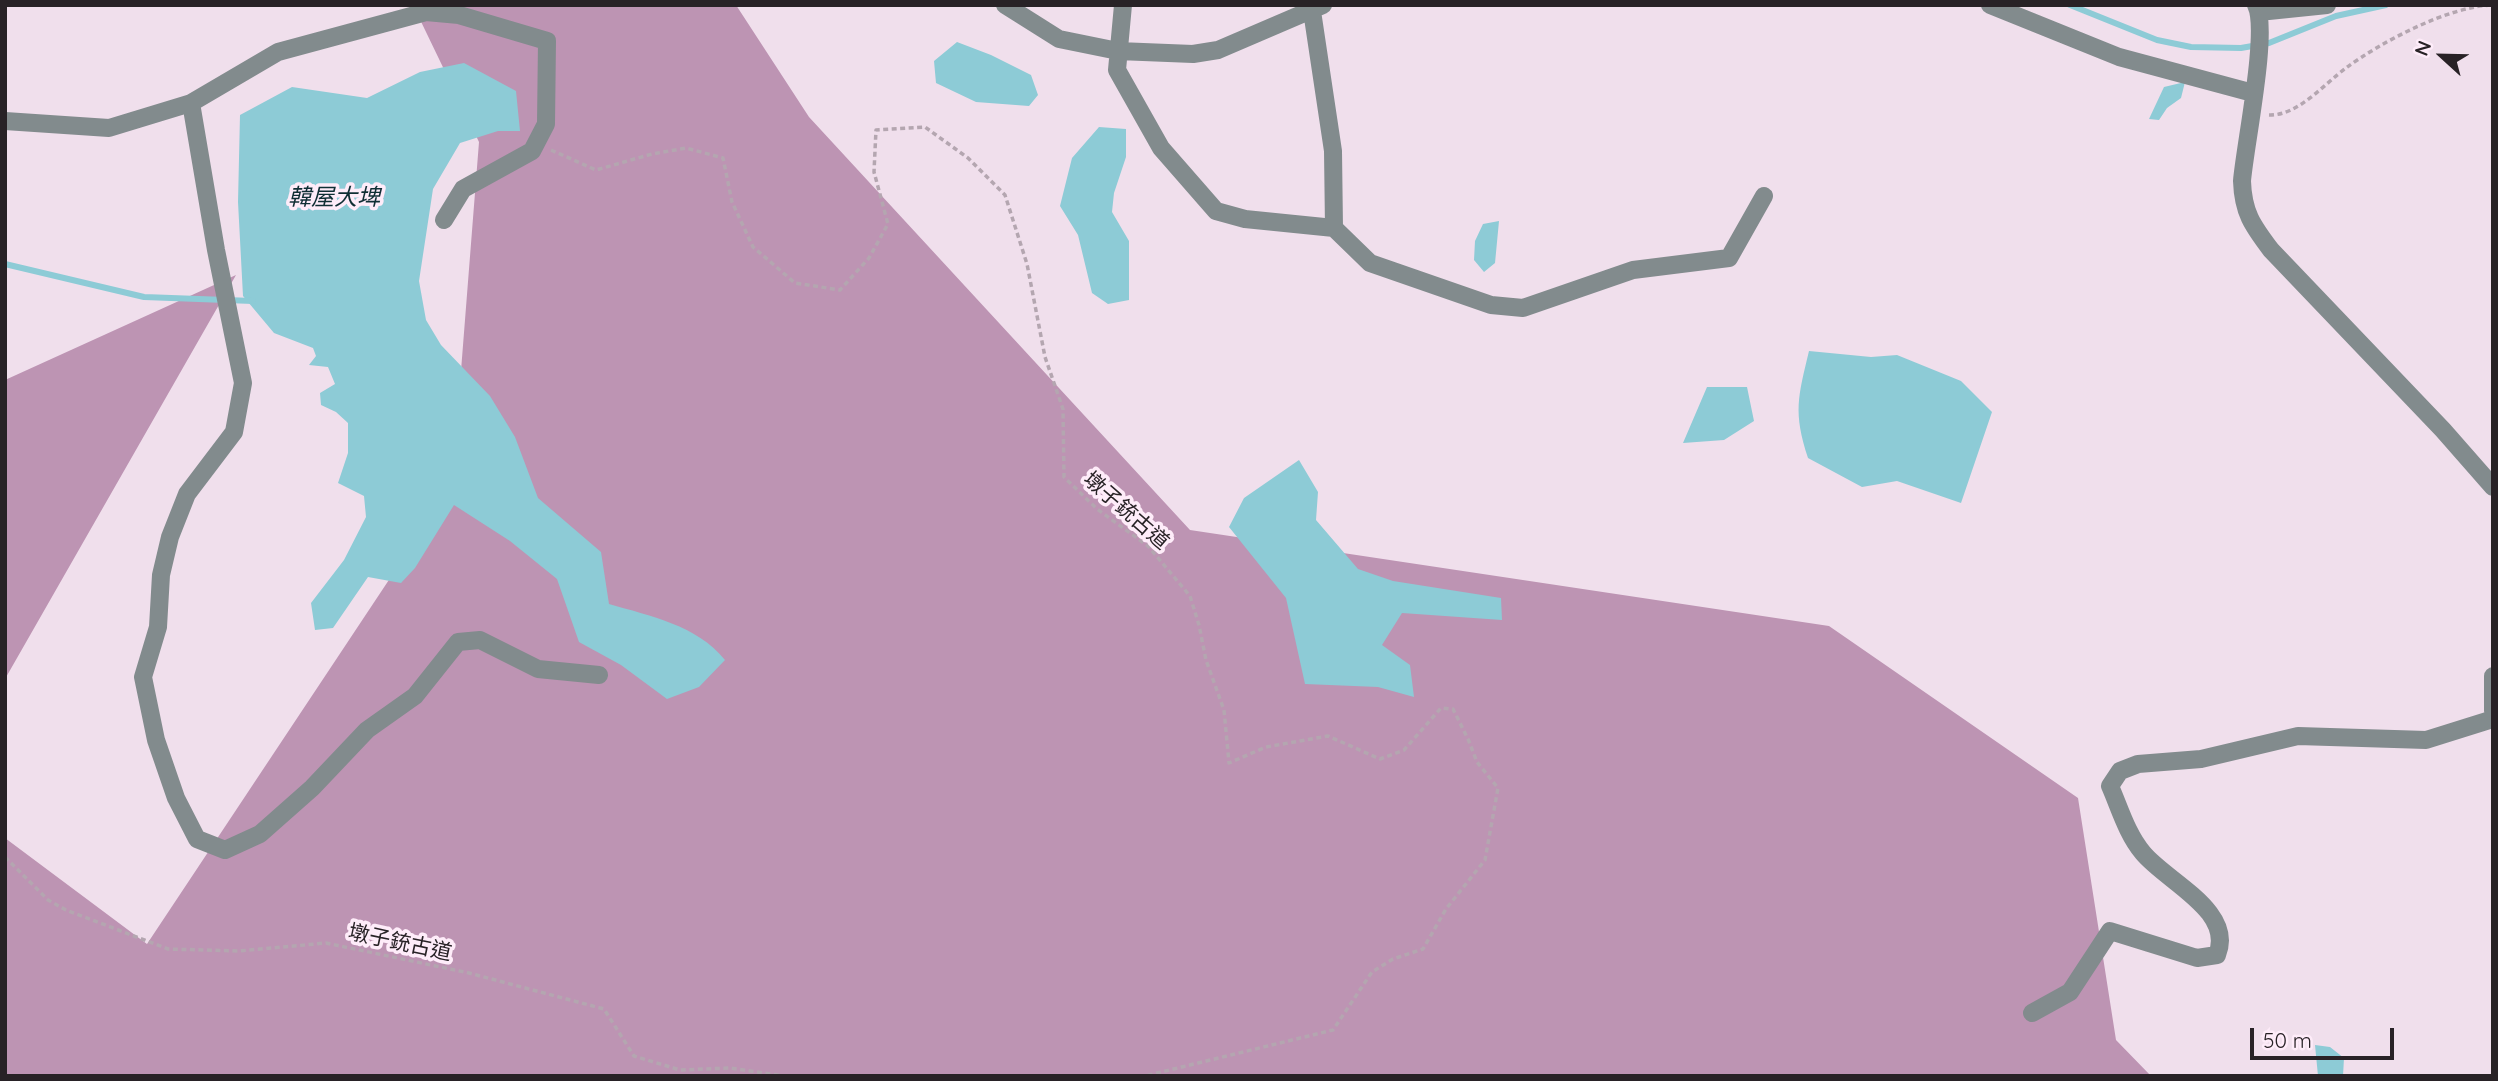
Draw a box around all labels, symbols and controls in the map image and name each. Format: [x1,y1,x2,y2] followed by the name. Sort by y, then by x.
[2407,21,2477,91] north arrow
[2409,37,2436,59] text: N
[288,184,380,212] water label: 韓屋大埤
[1078,467,1174,555] street label: 墩子銃古道
[346,920,454,966] street label: 墩子銃古道
[2253,1014,2396,1058] scale bar
[2263,1027,2312,1053] text: 50 m

